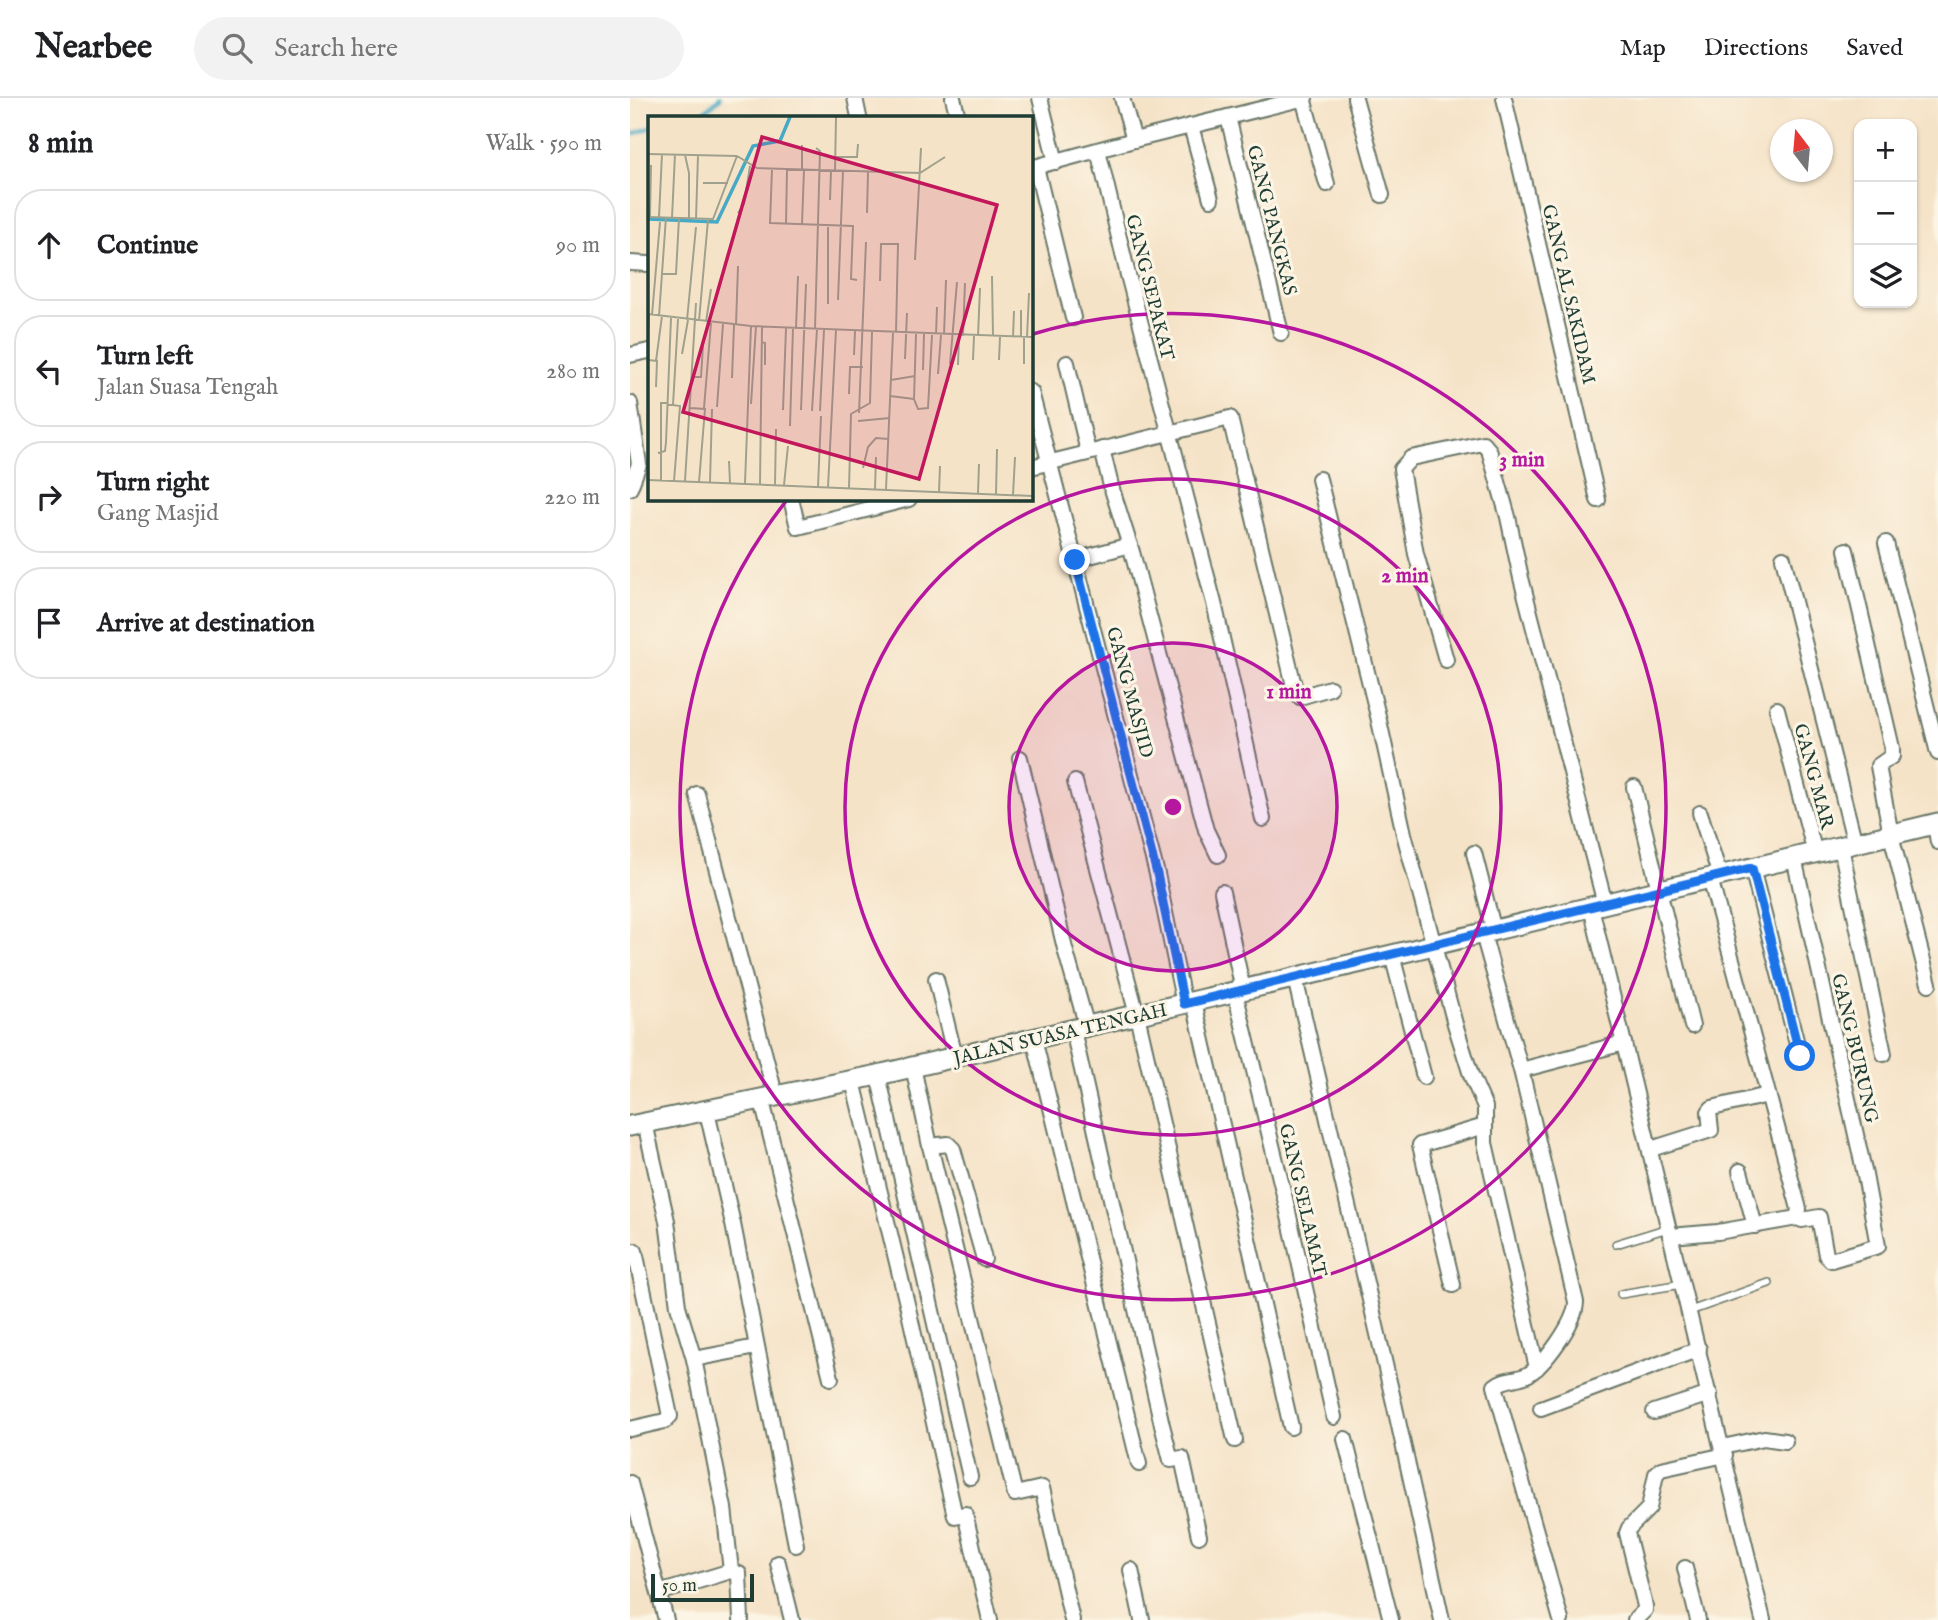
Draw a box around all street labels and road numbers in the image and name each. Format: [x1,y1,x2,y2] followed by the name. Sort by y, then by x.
[1241,143,1301,298] street label: GANG PANGKAS
[1536,202,1600,387] street label: GANG AL SAKIDAM
[1119,212,1179,363] street label: GANG SEPAKAT
[1100,624,1158,761] street label: GANG MASJID
[1787,721,1839,833] street label: GANG MAR
[1825,971,1883,1126] street label: GANG BURUNG
[949,999,1170,1072] street label: JALAN SUASA TENGAH
[1273,1121,1331,1280] street label: GANG SELAMAT

